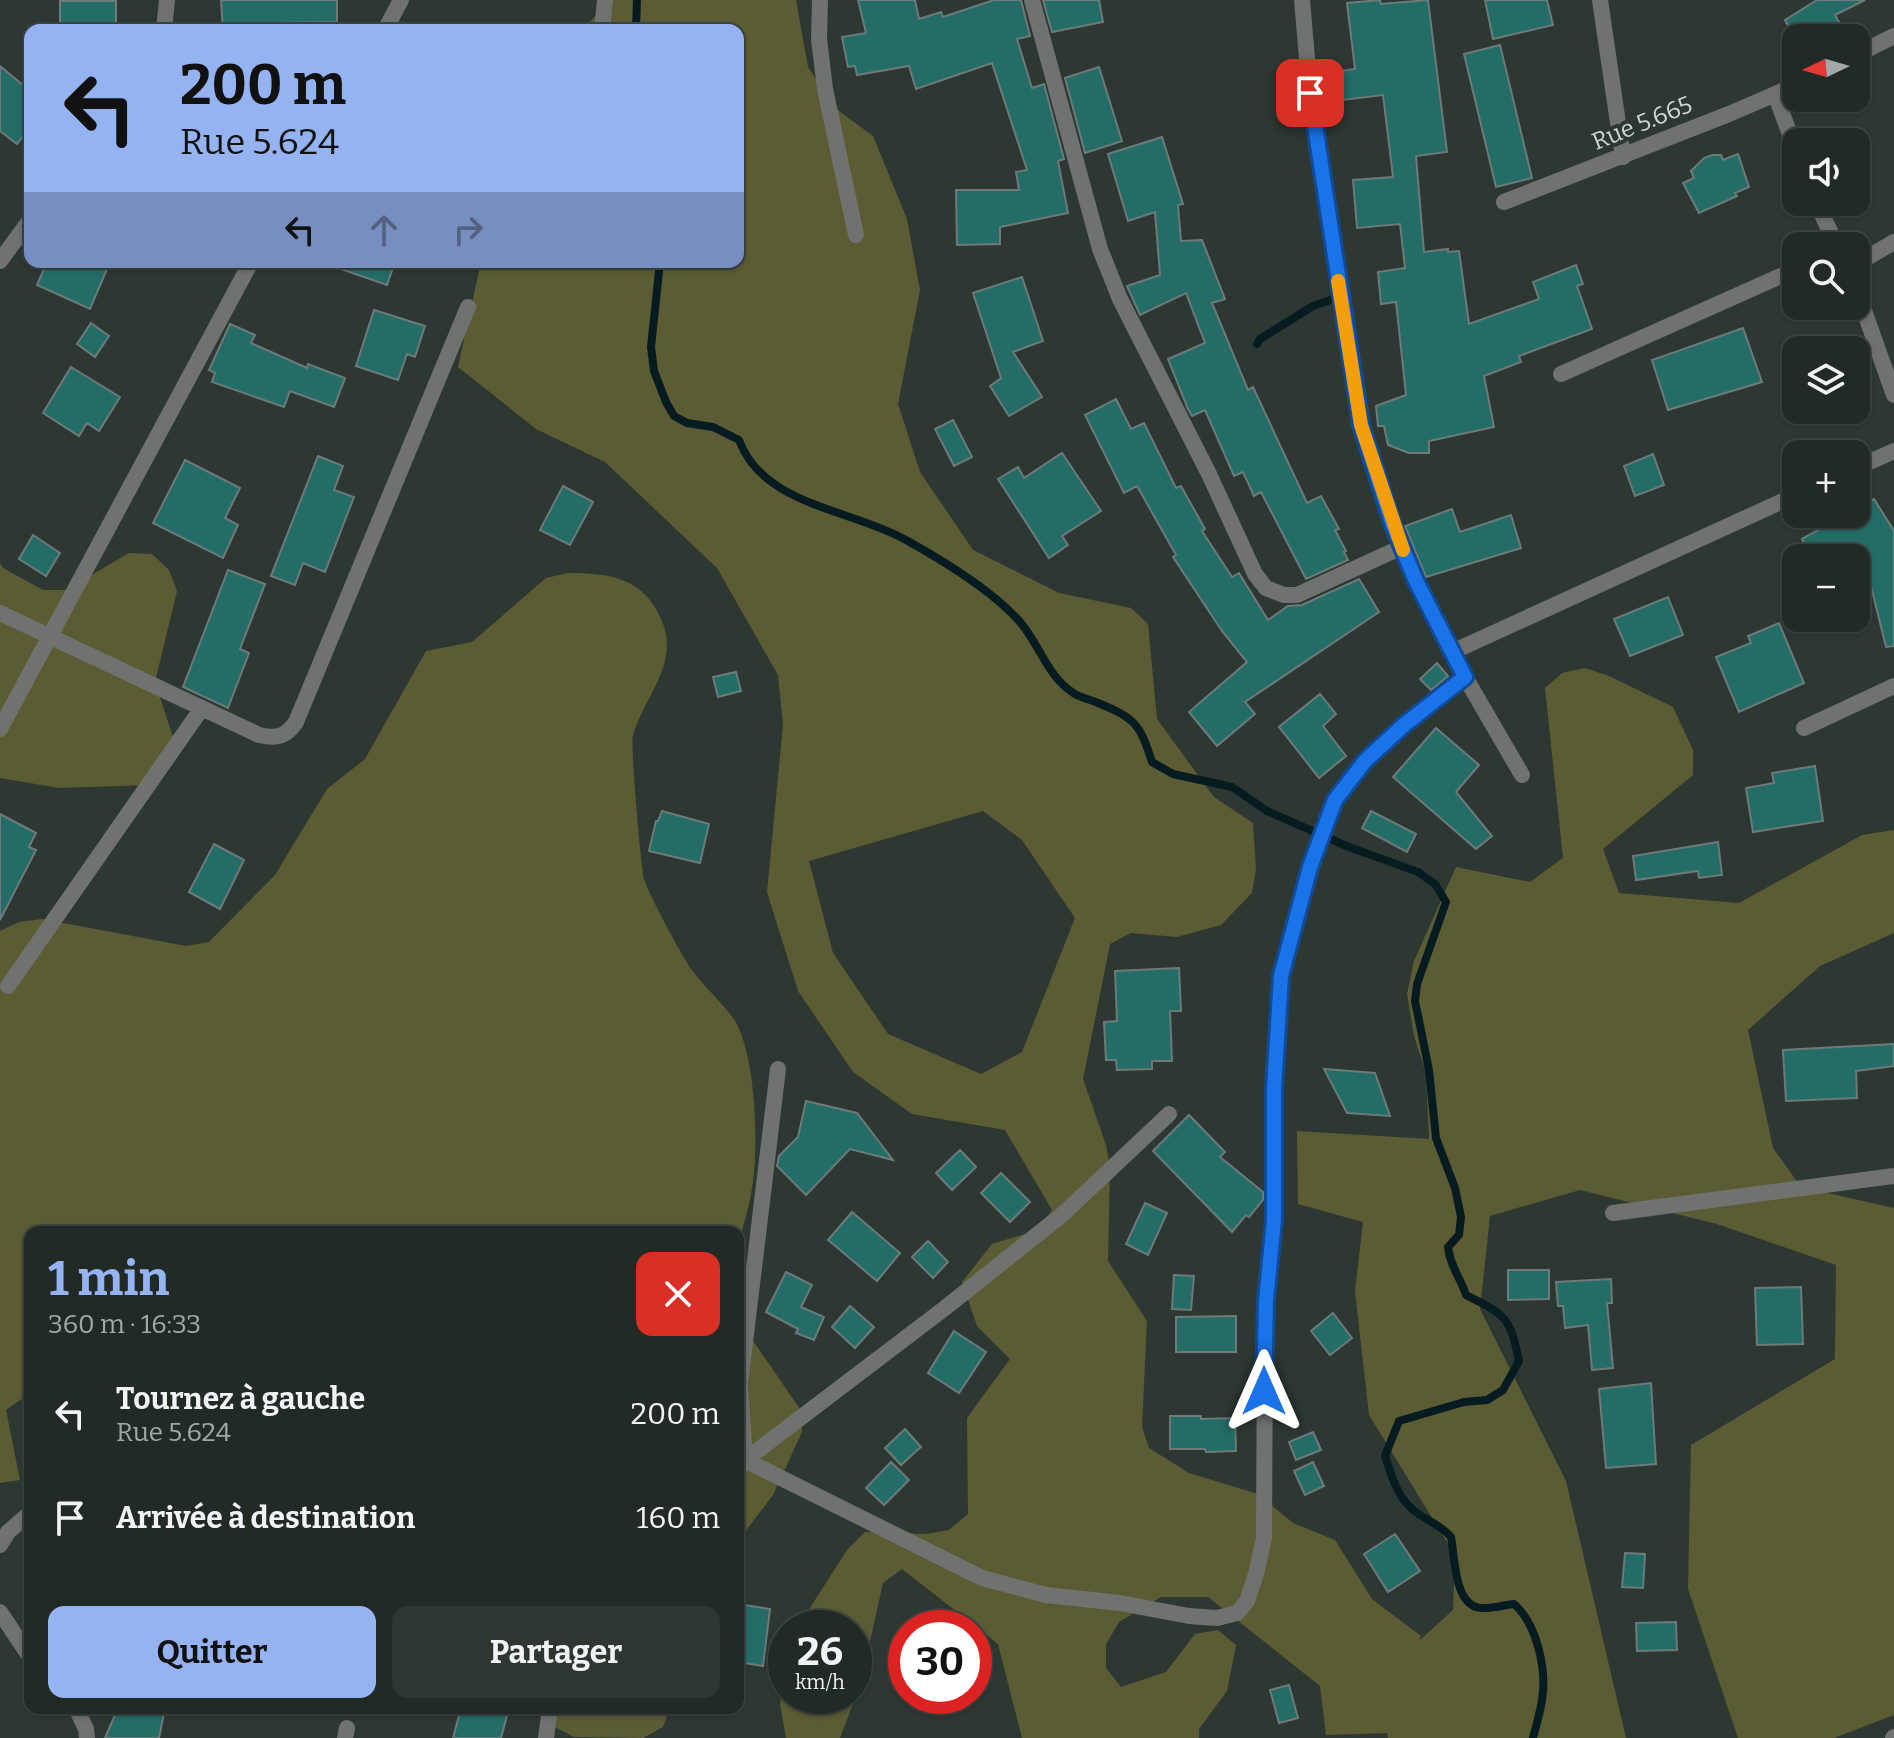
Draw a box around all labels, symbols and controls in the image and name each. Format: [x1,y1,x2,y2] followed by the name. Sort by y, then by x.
[1782,24,1870,112] north arrow
[1782,24,1870,632] map controls
[180,52,346,119] text: 200 m
[48,56,152,160] icon: left
[1276,59,1344,127] pin
[1288,71,1332,115] icon: arrive
[1588,90,1696,156] street label: Rue 5.665
[180,120,339,164] text: Rue 5.624
[1782,128,1870,216] button: sound
[278,208,322,252] icon: left
[362,208,406,252] icon: ahead
[446,208,490,252] icon: right
[1782,232,1870,320] button: search
[1782,336,1870,424] button: layers
[1782,440,1870,528] button: +
[1782,544,1870,632] button: −
[48,1250,169,1308] text: 1 min
[636,1252,720,1336] button: close
[48,1309,201,1340] text: 360 m · 16:33
[1222,1349,1306,1433] position arrow
[116,1381,365,1417] text: Tournez à gauche
[48,1392,92,1436] icon: left
[631,1396,720,1432] text: 200 m
[116,1417,231,1448] text: Rue 5.624
[48,1496,92,1540] icon: arrive
[116,1500,415,1536] text: Arrivée à destination
[636,1500,720,1536] text: 160 m
[48,1606,376,1698] button: Quitter
[392,1606,720,1698] button: Partager
[888,1610,992,1714] speed limit sign: 30
[797,1628,843,1676] text: 26
[795,1670,845,1694] text: km/h

